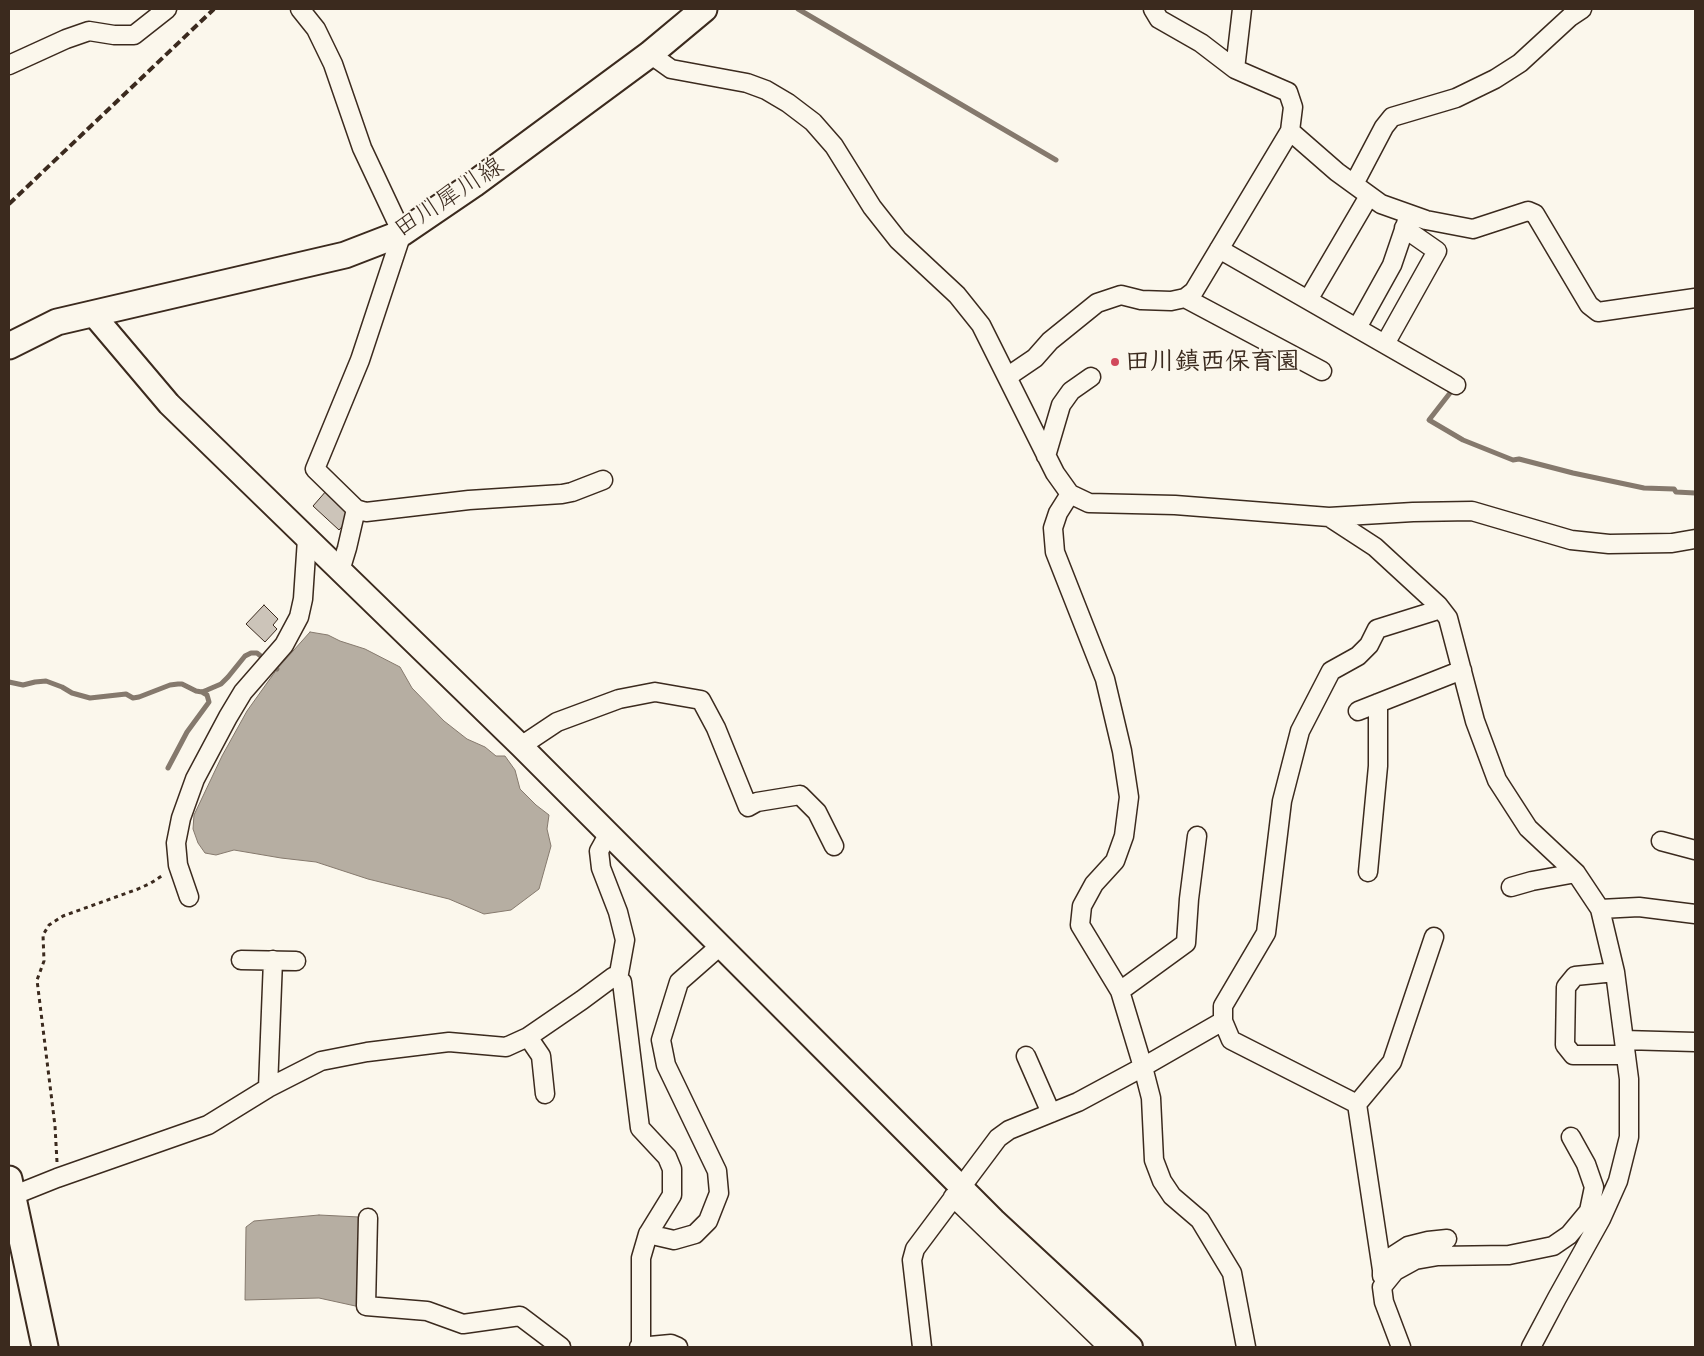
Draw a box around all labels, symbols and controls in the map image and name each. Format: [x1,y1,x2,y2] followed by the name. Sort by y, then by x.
[388,151,510,245] street label: 田川犀川線
[1125,347,1300,377] place label: 田川鎮西保育園
[1109,356,1121,368] marker: 田川鎮西保育園

